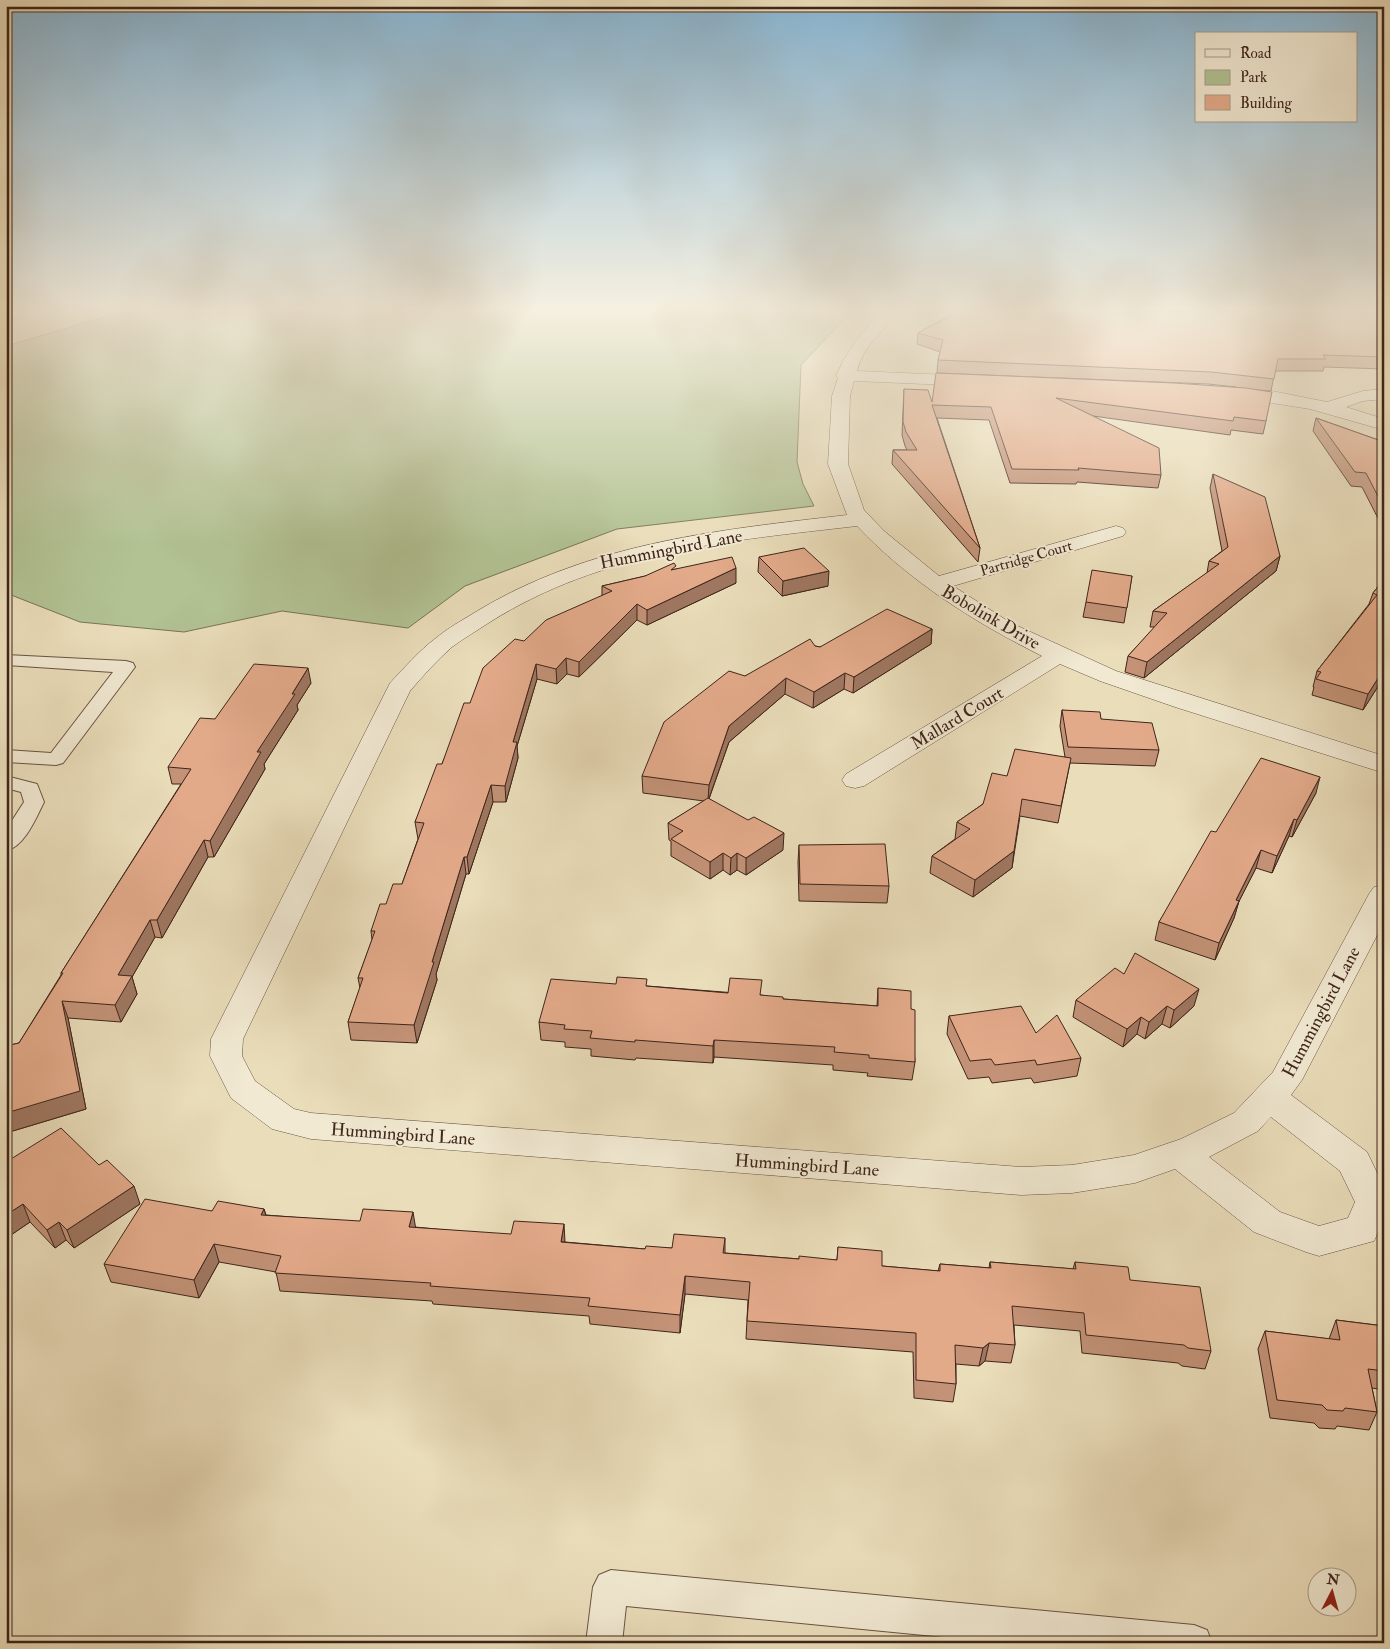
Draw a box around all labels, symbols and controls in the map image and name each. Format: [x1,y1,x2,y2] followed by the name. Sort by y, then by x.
[1195,32,1358,122] legend
[1240,44,1272,63] text: Road
[1240,68,1267,87] text: Park
[1240,94,1292,113] text: Building
[598,524,745,575] street label: Hummingbird Lane
[978,536,1075,581] street label: Partridge Court
[937,580,1045,655] street label: Bobolink Drive
[907,682,1008,755] street label: Mallard Court
[1277,942,1366,1082] street label: Hummingbird Lane
[330,1118,476,1151] street label: Hummingbird Lane
[734,1149,880,1182] street label: Hummingbird Lane
[1308,1566,1358,1616] north arrow
[1325,1570,1341,1589] text: N

